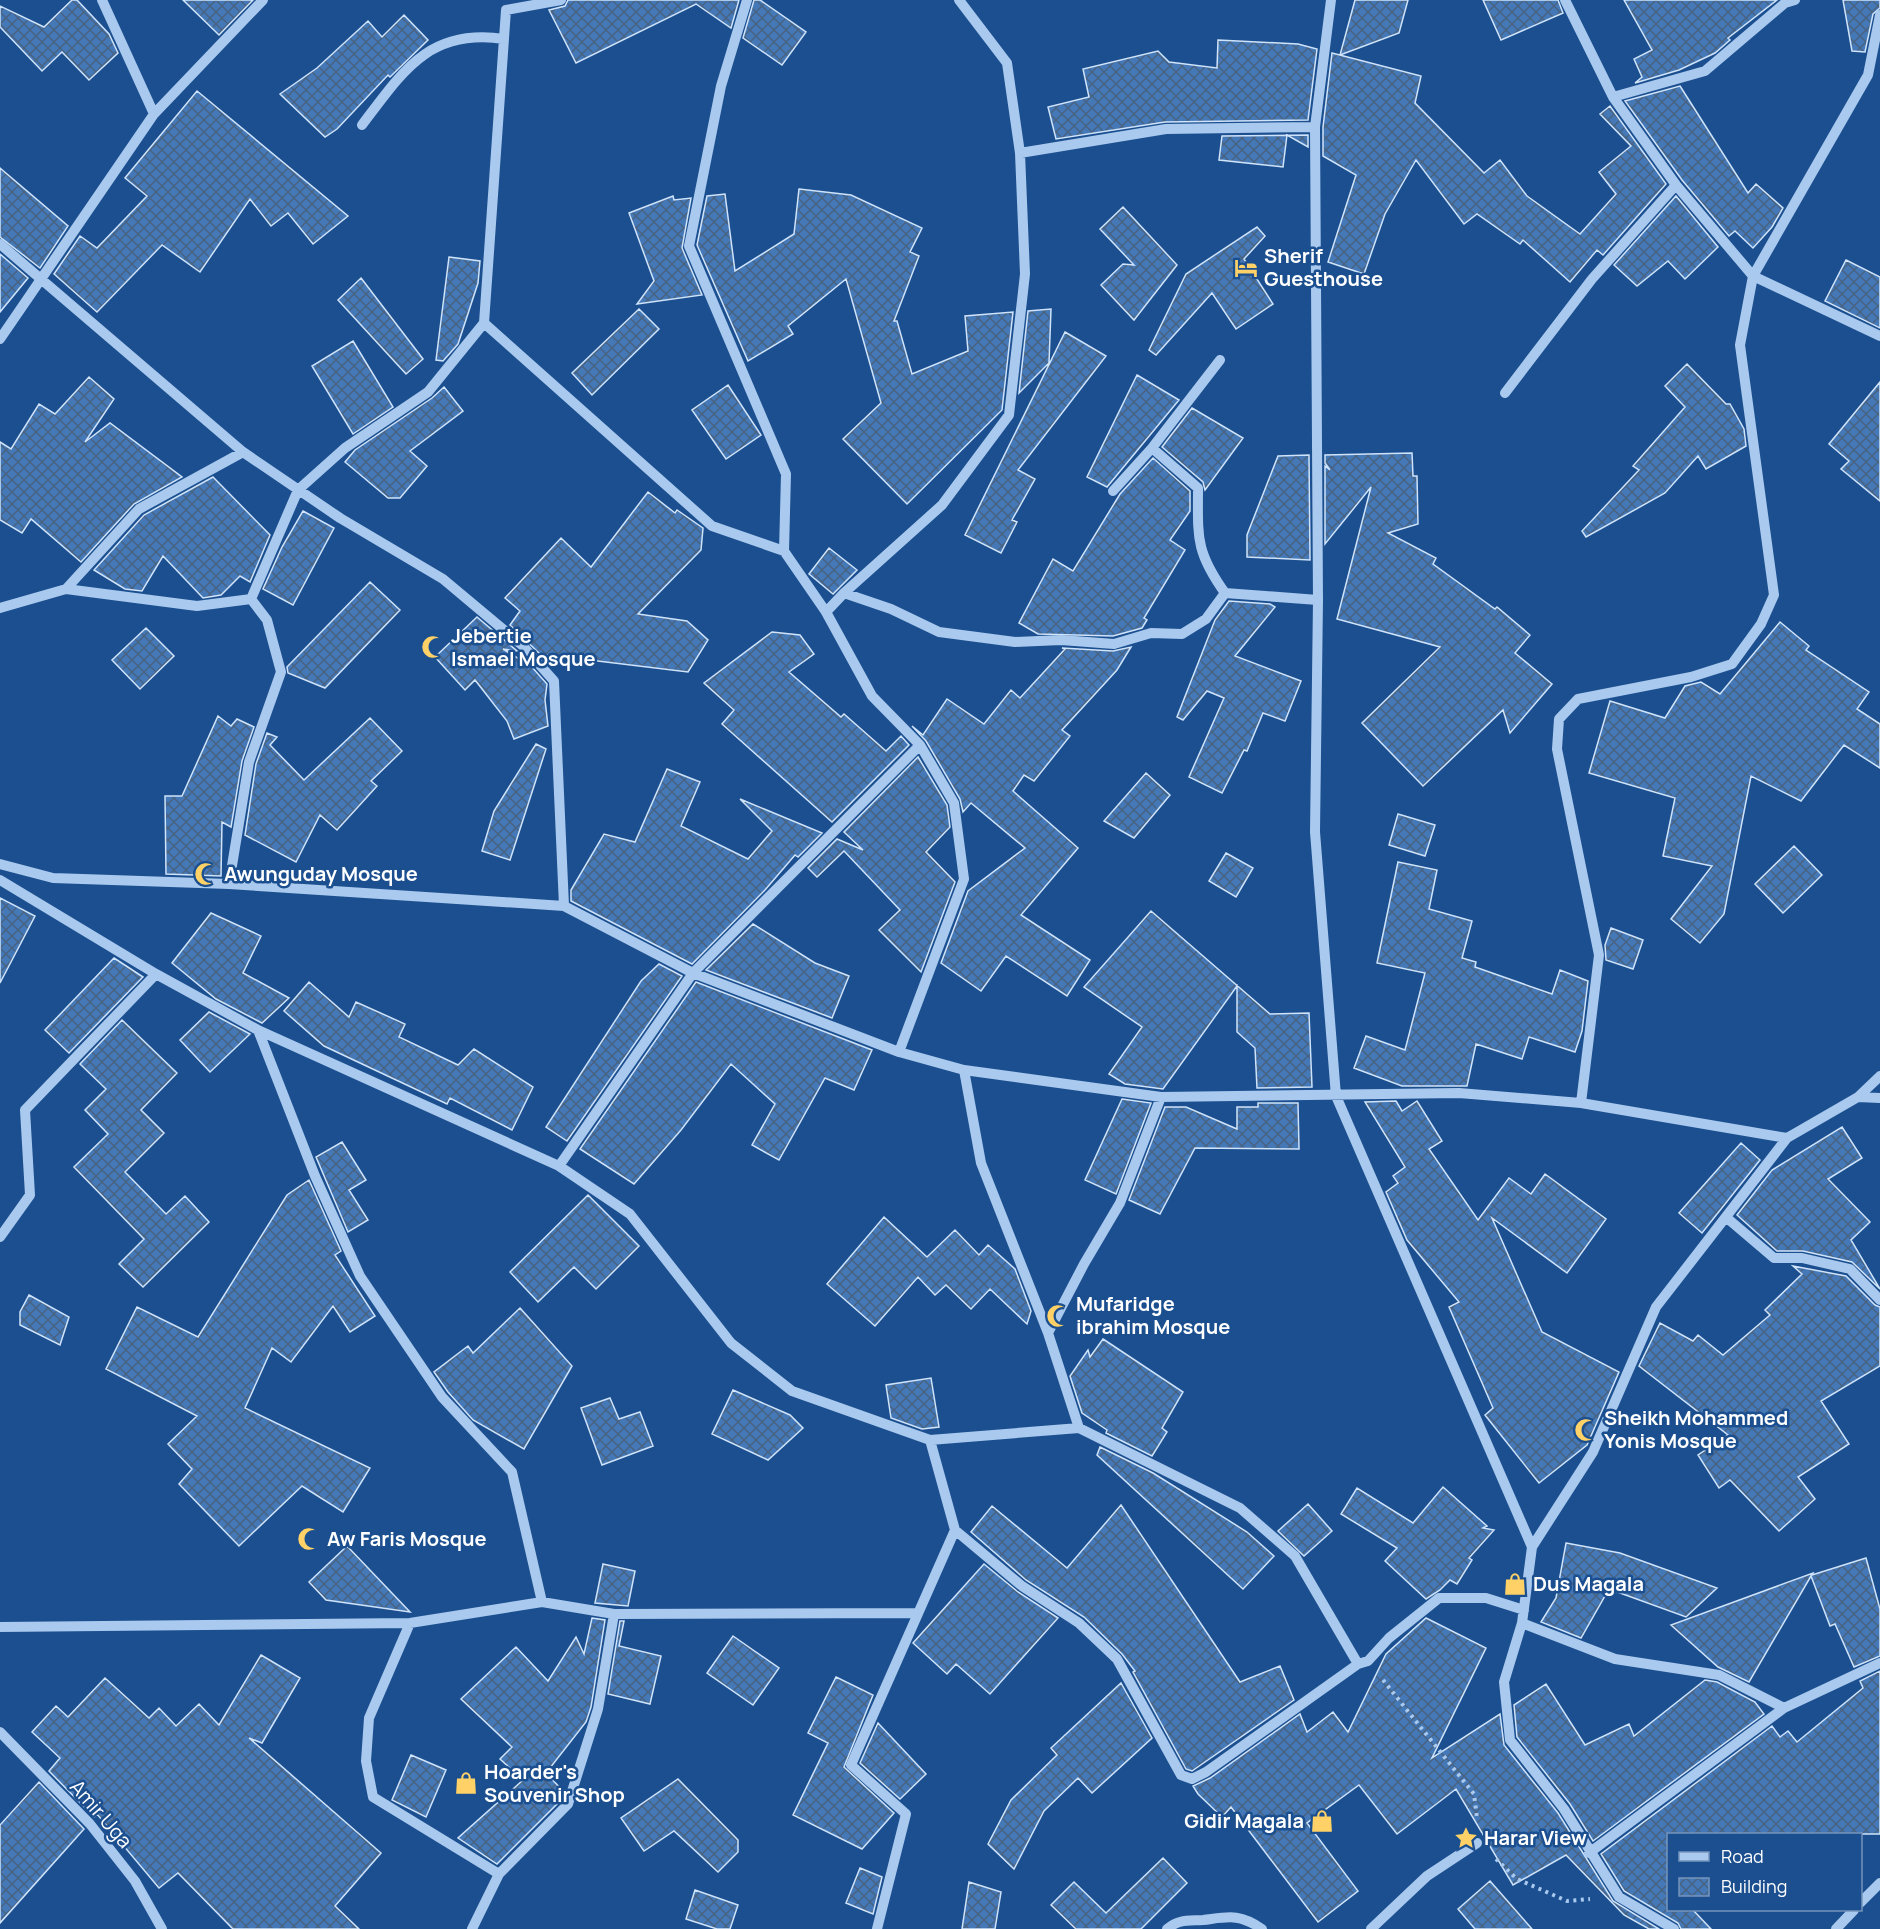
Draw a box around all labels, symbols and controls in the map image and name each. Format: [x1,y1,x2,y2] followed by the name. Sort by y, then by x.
[1264,242,1383,292] place label: Sherif Guesthouse
[1233,255,1259,281] hotel icon: Sherif Guesthouse
[451,622,596,672] place label: Jebertie Ismael Mosque
[420,634,446,660] mosque icon: Jebertie Ismael Mosque
[224,860,418,887] place label: Awunguday Mosque
[193,861,219,887] mosque icon: Awunguday Mosque
[1076,1290,1230,1340] place label: Mufaridge ibrahim Mosque
[1045,1303,1071,1329] mosque icon: Mufaridge ibrahim Mosque
[1604,1404,1788,1454] place label: Sheikh Mohammed Yonis Mosque
[1573,1417,1599,1443] mosque icon: Sheikh Mohammed Yonis Mosque
[327,1525,487,1552] place label: Aw Faris Mosque
[296,1526,322,1552] mosque icon: Aw Faris Mosque
[1533,1570,1644,1597] place label: Dus Magala
[1502,1571,1528,1597] shop icon: Dus Magala
[484,1758,625,1808] place label: Hoarder's Souvenir Shop
[453,1770,479,1796] shop icon: Hoarder's Souvenir Shop
[64,1774,139,1854] street label: Amir Uga
[1184,1807,1304,1834] place label: Gidir Magala
[1309,1808,1335,1834] shop icon: Gidir Magala
[1484,1824,1587,1851] place label: Harar View
[1453,1825,1479,1851] place icon: Harar View
[1667,1833,1862,1911] legend
[1721,1844,1764,1868] text: Road
[1721,1874,1787,1898] text: Building

